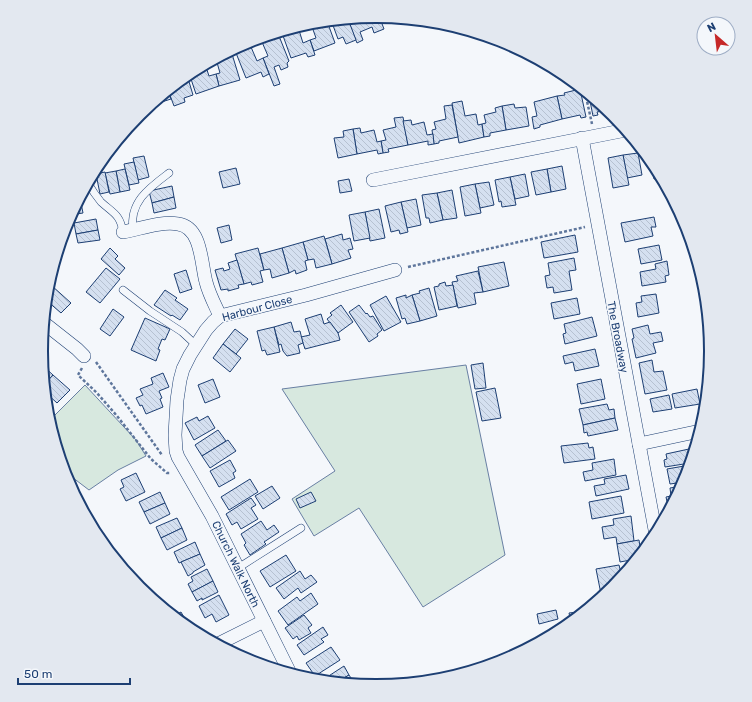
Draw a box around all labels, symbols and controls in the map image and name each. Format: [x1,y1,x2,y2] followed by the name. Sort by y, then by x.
[696,16,736,56] north arrow
[705,20,718,35] text: N
[221,293,294,324] street label: Harbour Close
[604,300,631,374] street label: The Broadway
[209,519,262,610] street label: Church Walk North
[18,660,130,686] scale bar
[24,667,52,681] text: 50 m

